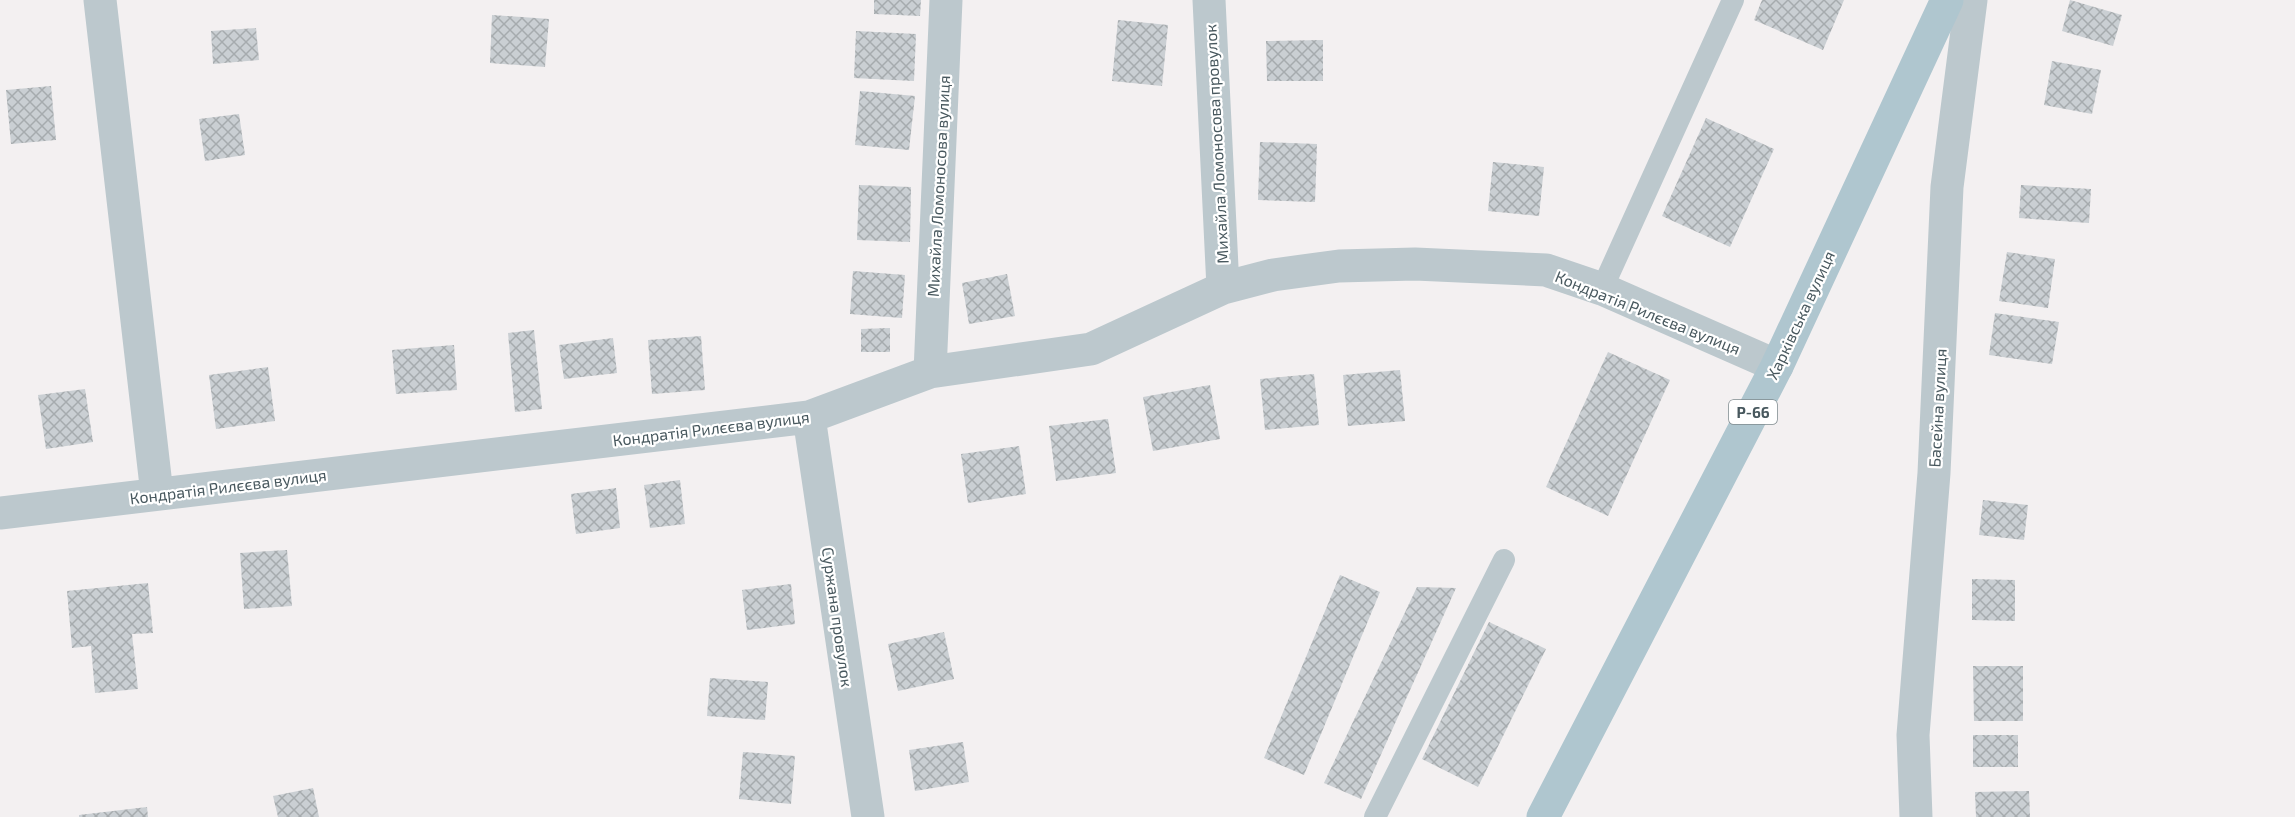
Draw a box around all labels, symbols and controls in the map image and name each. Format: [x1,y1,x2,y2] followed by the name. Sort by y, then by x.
[1200,23,1233,264] street label: Михайла Ломоносова провулок
[923,75,954,297] street label: Михайла Ломоносова вулиця
[1762,248,1839,383] street label: Харківська вулиця
[1552,266,1743,359] street label: Кондратія Рилєєва вулиця
[1924,348,1951,468] street label: Басейна вулиця
[1729,400,1777,424] road number: Р-66
[612,406,811,450] street label: Кондратія Рилєєва вулиця
[129,464,328,508] street label: Кондратія Рилєєва вулиця
[818,546,857,689] street label: Суржана провулок

